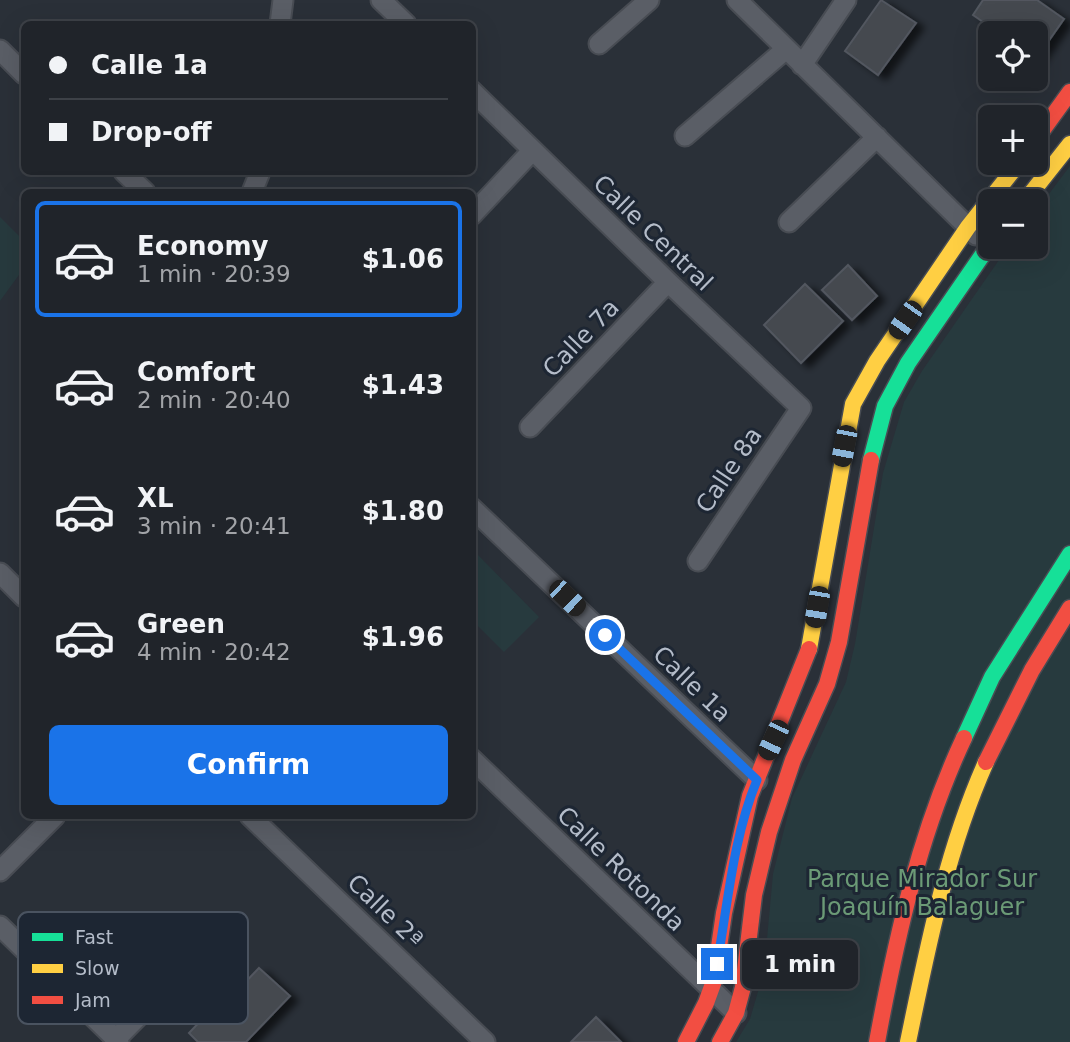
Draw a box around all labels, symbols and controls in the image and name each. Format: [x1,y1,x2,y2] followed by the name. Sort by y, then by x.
[978,21,1048,259] map controls
[978,21,1048,91] button: locate
[91,50,208,80] text: Calle 1a
[978,105,1048,175] button: +
[91,117,212,147] text: Drop-off
[588,169,718,297] street label: Calle Central
[978,189,1048,259] button: −
[53,228,116,291] icon: car
[137,231,268,261] text: Economy
[362,244,444,274] text: $1.06
[137,261,291,287] text: 1 min · 20:39
[537,293,625,383] street label: Calle 7a
[885,297,926,343] car
[53,354,116,417] icon: car
[137,357,255,387] text: Comfort
[362,370,444,400] text: $1.43
[137,387,291,413] text: 2 min · 20:40
[690,422,768,518] street label: Calle 8a
[830,423,859,469] car
[53,480,116,543] icon: car
[137,483,174,513] text: XL
[362,496,444,526] text: $1.80
[137,513,291,539] text: 3 min · 20:41
[545,576,590,620] car
[804,584,831,630] car
[53,606,116,669] icon: car
[137,609,225,639] text: Green
[589,619,621,651] route start
[362,622,444,652] text: $1.96
[137,639,291,665] text: 4 min · 20:42
[647,640,737,728] street label: Calle 1a
[755,717,792,763] car
[49,725,448,805] button: Confirm
[551,801,691,937] street label: Calle Rotonda
[807,865,1037,921] park label: Parque Mirador Sur Joaquín Balaguer
[342,868,428,954] street label: Calle 2ª
[18,912,248,1024] legend
[75,926,113,948] text: Fast
[742,940,857,988] callout: 1 min
[701,948,733,980] route end
[764,951,836,977] text: 1 min
[75,957,120,979] text: Slow
[74,989,111,1011] text: Jam

